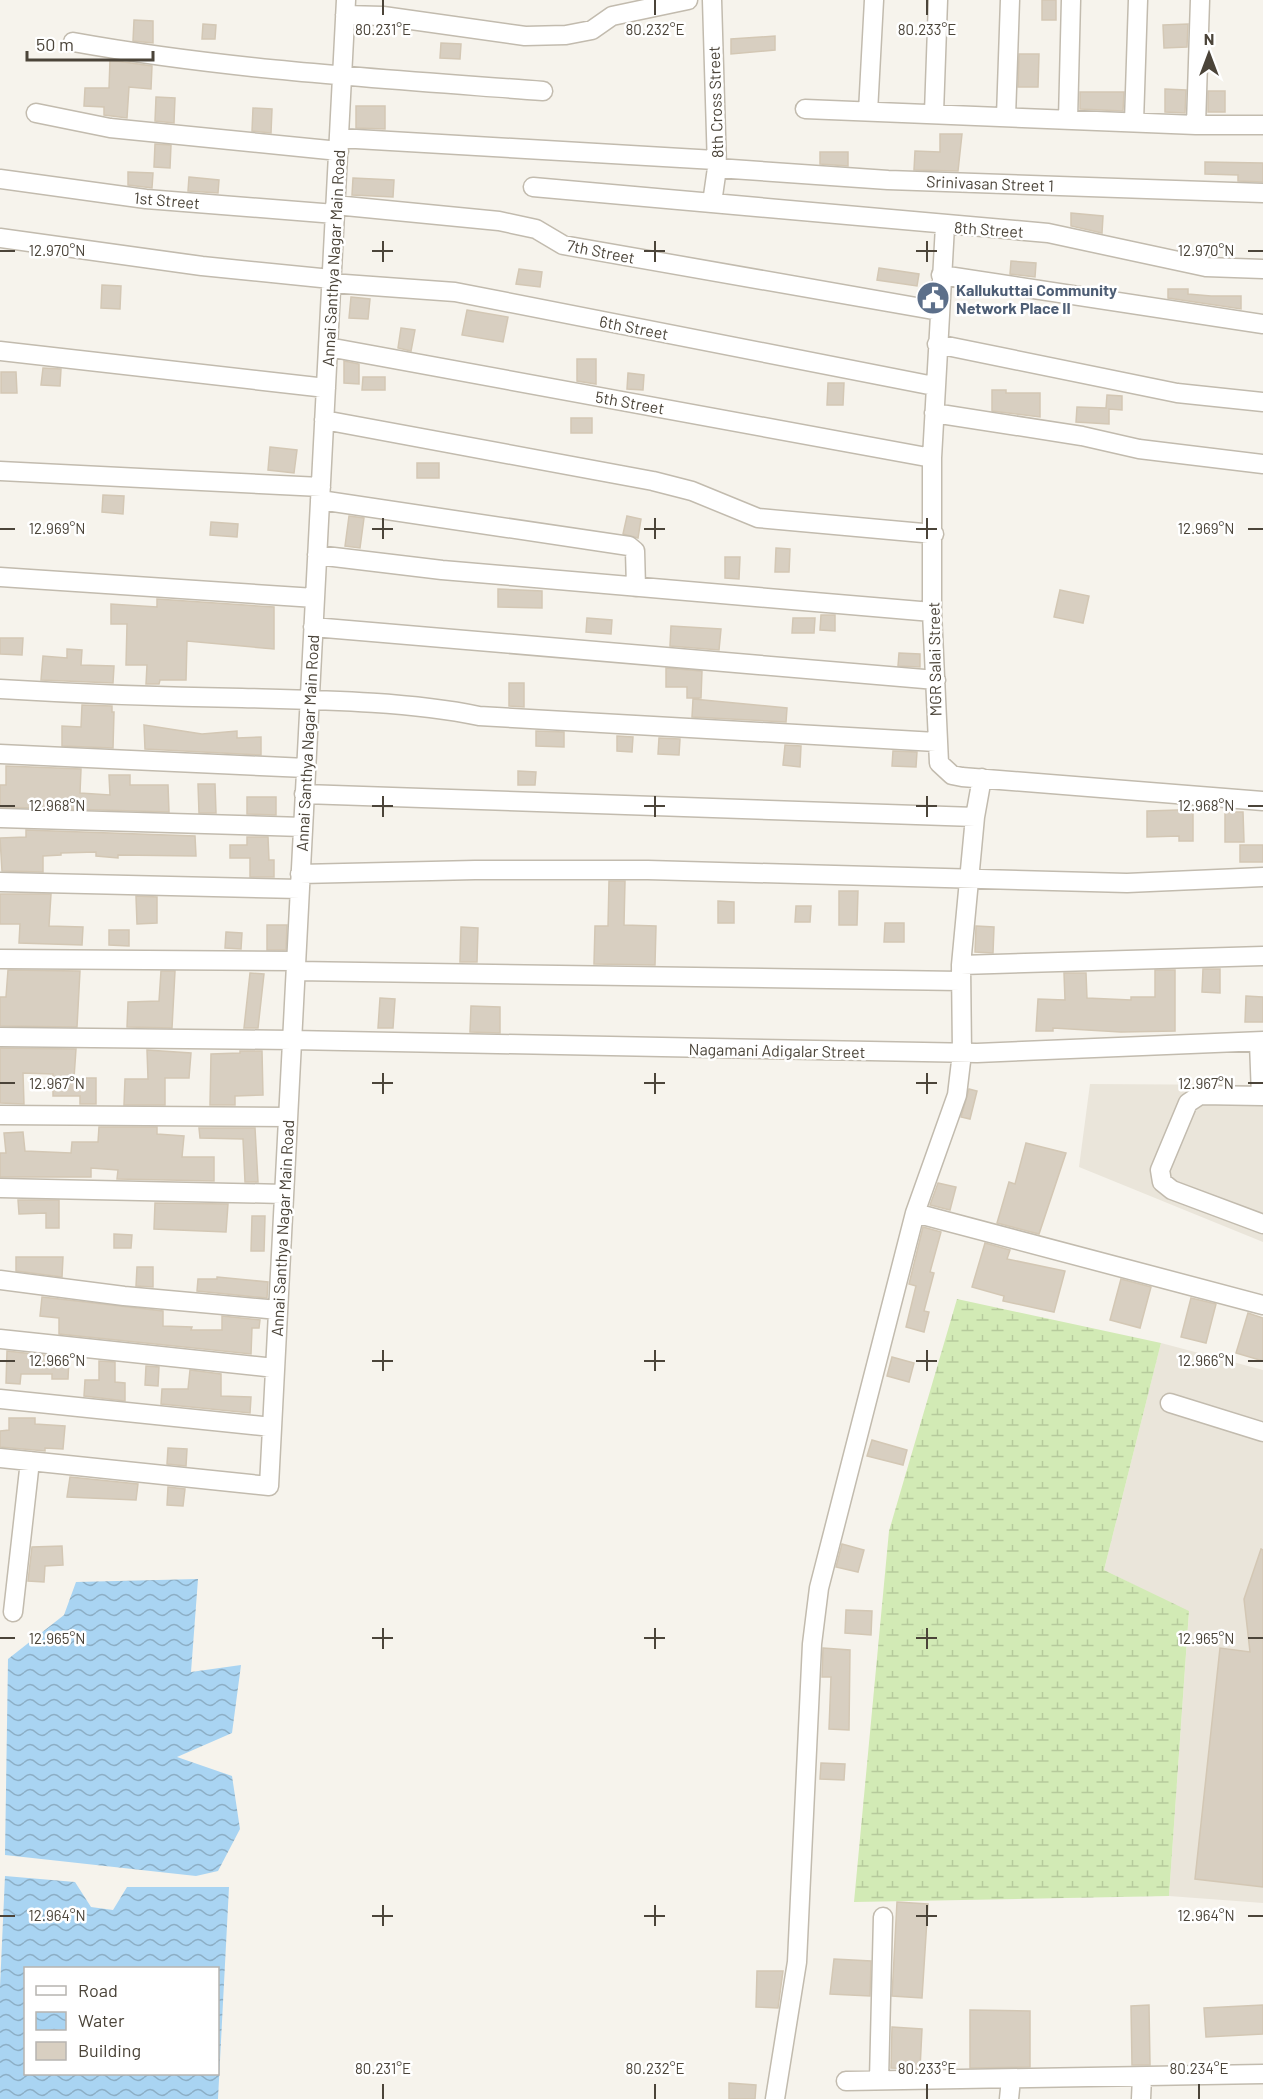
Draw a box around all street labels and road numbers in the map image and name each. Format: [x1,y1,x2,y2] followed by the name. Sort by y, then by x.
[704,46,726,158] street label: 8th Cross Street
[318,149,348,367] street label: Annai Santhya Nagar Main Road
[926,171,1054,195] street label: Srinivasan Street 1
[133,188,201,212] street label: 1st Street
[954,217,1024,241] street label: 8th Street
[565,235,637,267] street label: 7th Street
[598,311,670,343] street label: 6th Street
[594,387,666,417] street label: 5th Street
[924,602,944,716] street label: MGR Salai Street
[292,634,322,852] street label: Annai Santhya Nagar Main Road
[689,1039,865,1061] street label: Nagamani Adigalar Street
[267,1119,297,1337] street label: Annai Santhya Nagar Main Road

